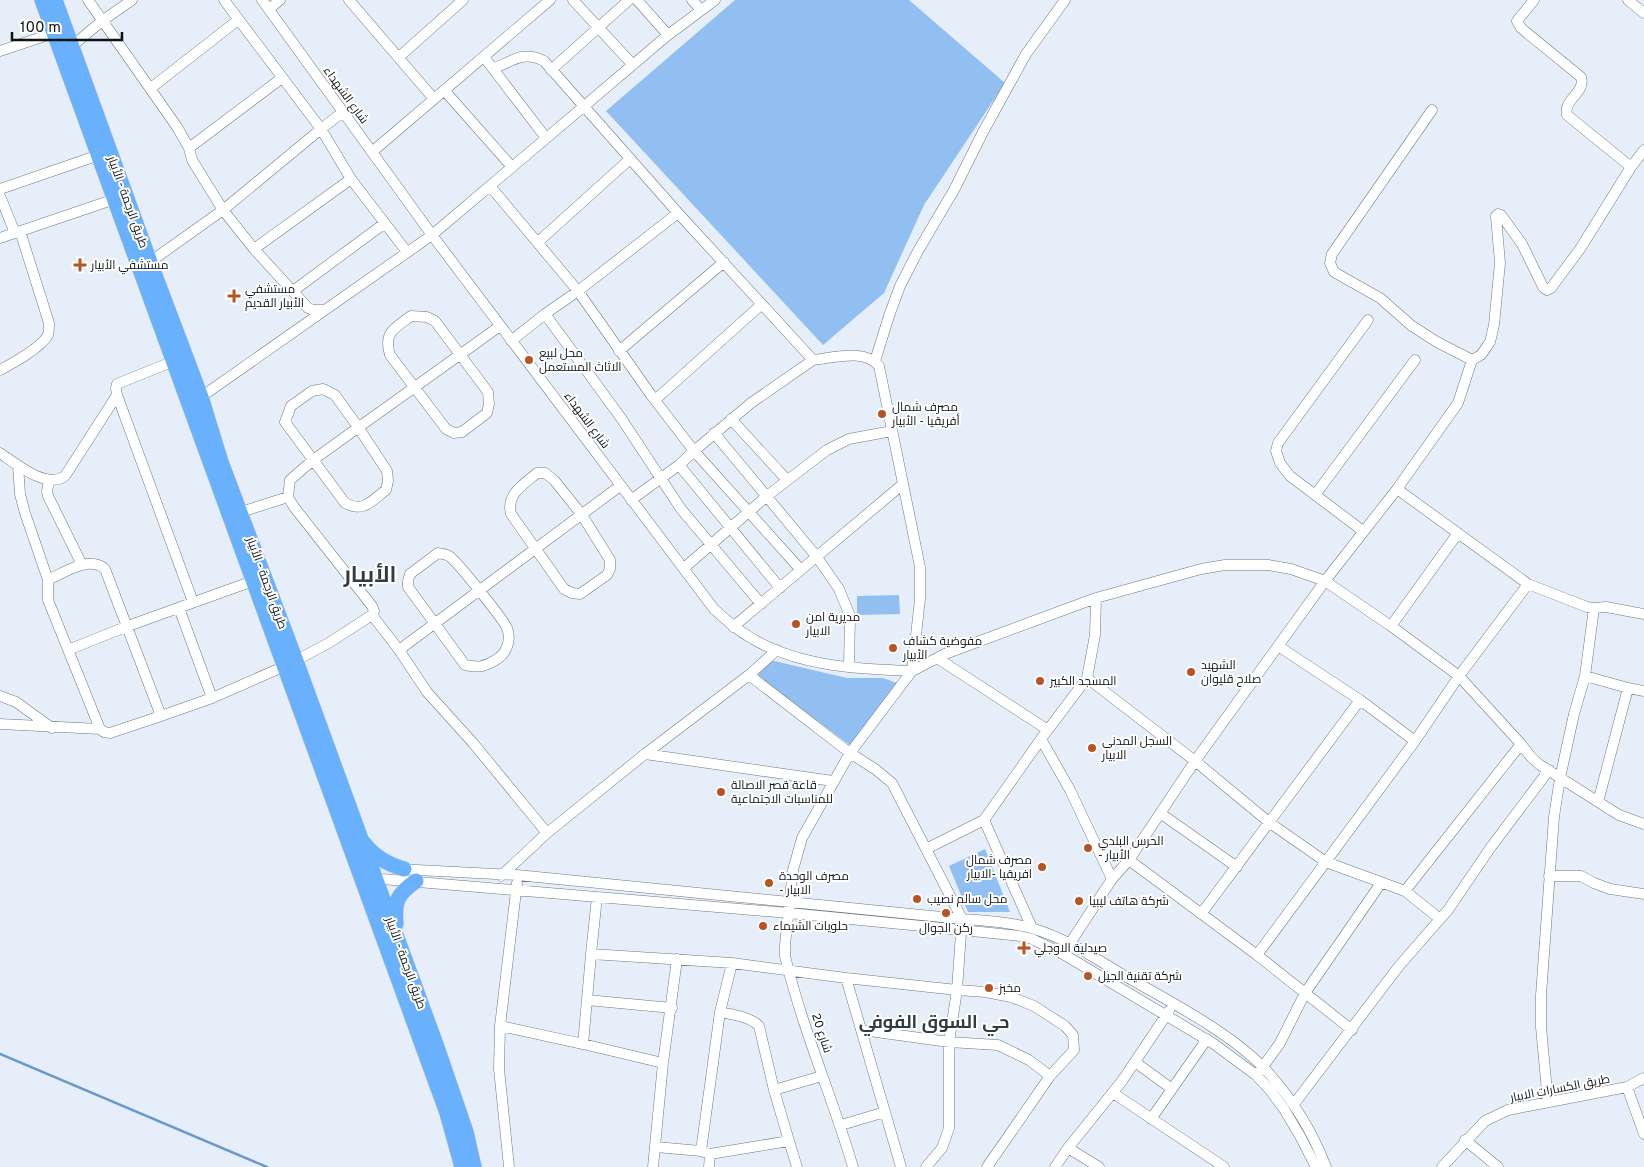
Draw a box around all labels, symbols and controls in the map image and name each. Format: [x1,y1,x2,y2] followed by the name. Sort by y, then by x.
[12,10,122,42] scale bar
[20,19,61,38] text: 100 m
[319,64,371,127] street label: شارع الشهداء
[103,153,151,251] street label: طريق الرجمة - الأبيار
[73,258,87,272] marker: مستشفي الأبيار
[90,258,168,275] place label: مستشفي الأبيار
[245,282,304,312] place label: مستشفي الأبيار القديم
[227,289,241,303] marker: مستشفي الأبيار القديم
[539,346,622,376] place label: محل لبيع الاثاث المستعمل
[523,354,535,366] marker: محل لبيع الاثاث المستعمل
[560,389,613,452] street label: شارع الشهداء
[891,400,960,430] place label: مصرف شمال أفريقيا - الأبيار
[876,408,888,420] marker: مصرف شمال أفريقيا - الأبيار
[242,534,290,632] street label: طريق الرجمة - الأبيار
[343,563,396,590] district label: الأبيار
[805,610,860,640] place label: مديرية امن الابيار
[790,618,802,630] marker: مديرية امن الابيار
[902,634,982,664] place label: مفوضية كشاف الأبيار
[887,642,899,654] marker: مفوضية كشاف الأبيار
[1201,658,1261,688] place label: الشهيد صلاح قليوان
[1185,666,1197,678] marker: الشهيد صلاح قليوان
[1049,674,1117,690] place label: المسجد الكبير
[1034,675,1046,687] marker: المسجد الكبير
[1101,734,1172,764] place label: السجل المدني الابيار
[1086,742,1098,754] marker: السجل المدني الابيار
[731,778,833,808] place label: قاعة قصر الاصالة للمناسبات الاجتماعية
[715,786,727,798] marker: قاعة قصر الاصالة للمناسبات الاجتماعية
[1098,834,1164,864] place label: الحرس البلدي - الأبيار
[1082,842,1094,854] marker: الحرس البلدي - الأبيار
[966,853,1032,883] place label: مصرف شمال افريقيا -الابيار
[1036,861,1048,873] marker: مصرف شمال افريقيا -الابيار
[779,869,849,899] place label: مصرف الوحدة - الابيار
[763,877,775,889] marker: مصرف الوحدة - الابيار
[927,892,1007,908] place label: محل سالم نصيب
[911,893,923,905] marker: محل سالم نصيب
[1089,894,1169,910] place label: شركة هاتف ليبيا
[1073,895,1085,907] marker: شركة هاتف ليبيا
[940,907,952,919] marker: ركن الجوال
[381,914,429,1012] street label: طريق الرجمة - الأبيار
[773,919,848,935] place label: حلويات الشيماء
[757,920,769,932] marker: حلويات الشيماء
[919,921,973,937] place label: ركن الجوال
[1034,941,1107,958] place label: صيدلية الاوجلي
[1018,942,1030,954] marker: صيدلية الاوجلي
[1098,969,1182,985] place label: شركة تقنية الجيل
[1082,970,1094,982] marker: شركة تقنية الجيل
[998,981,1021,997] place label: مخبز
[983,982,995,994] marker: مخبز
[807,1011,835,1055] street label: شارع 20
[859,1012,1009,1037] district label: حي السوق الفوفي
[1508,1071,1612,1107] street label: طريق الكسارات الابيار

